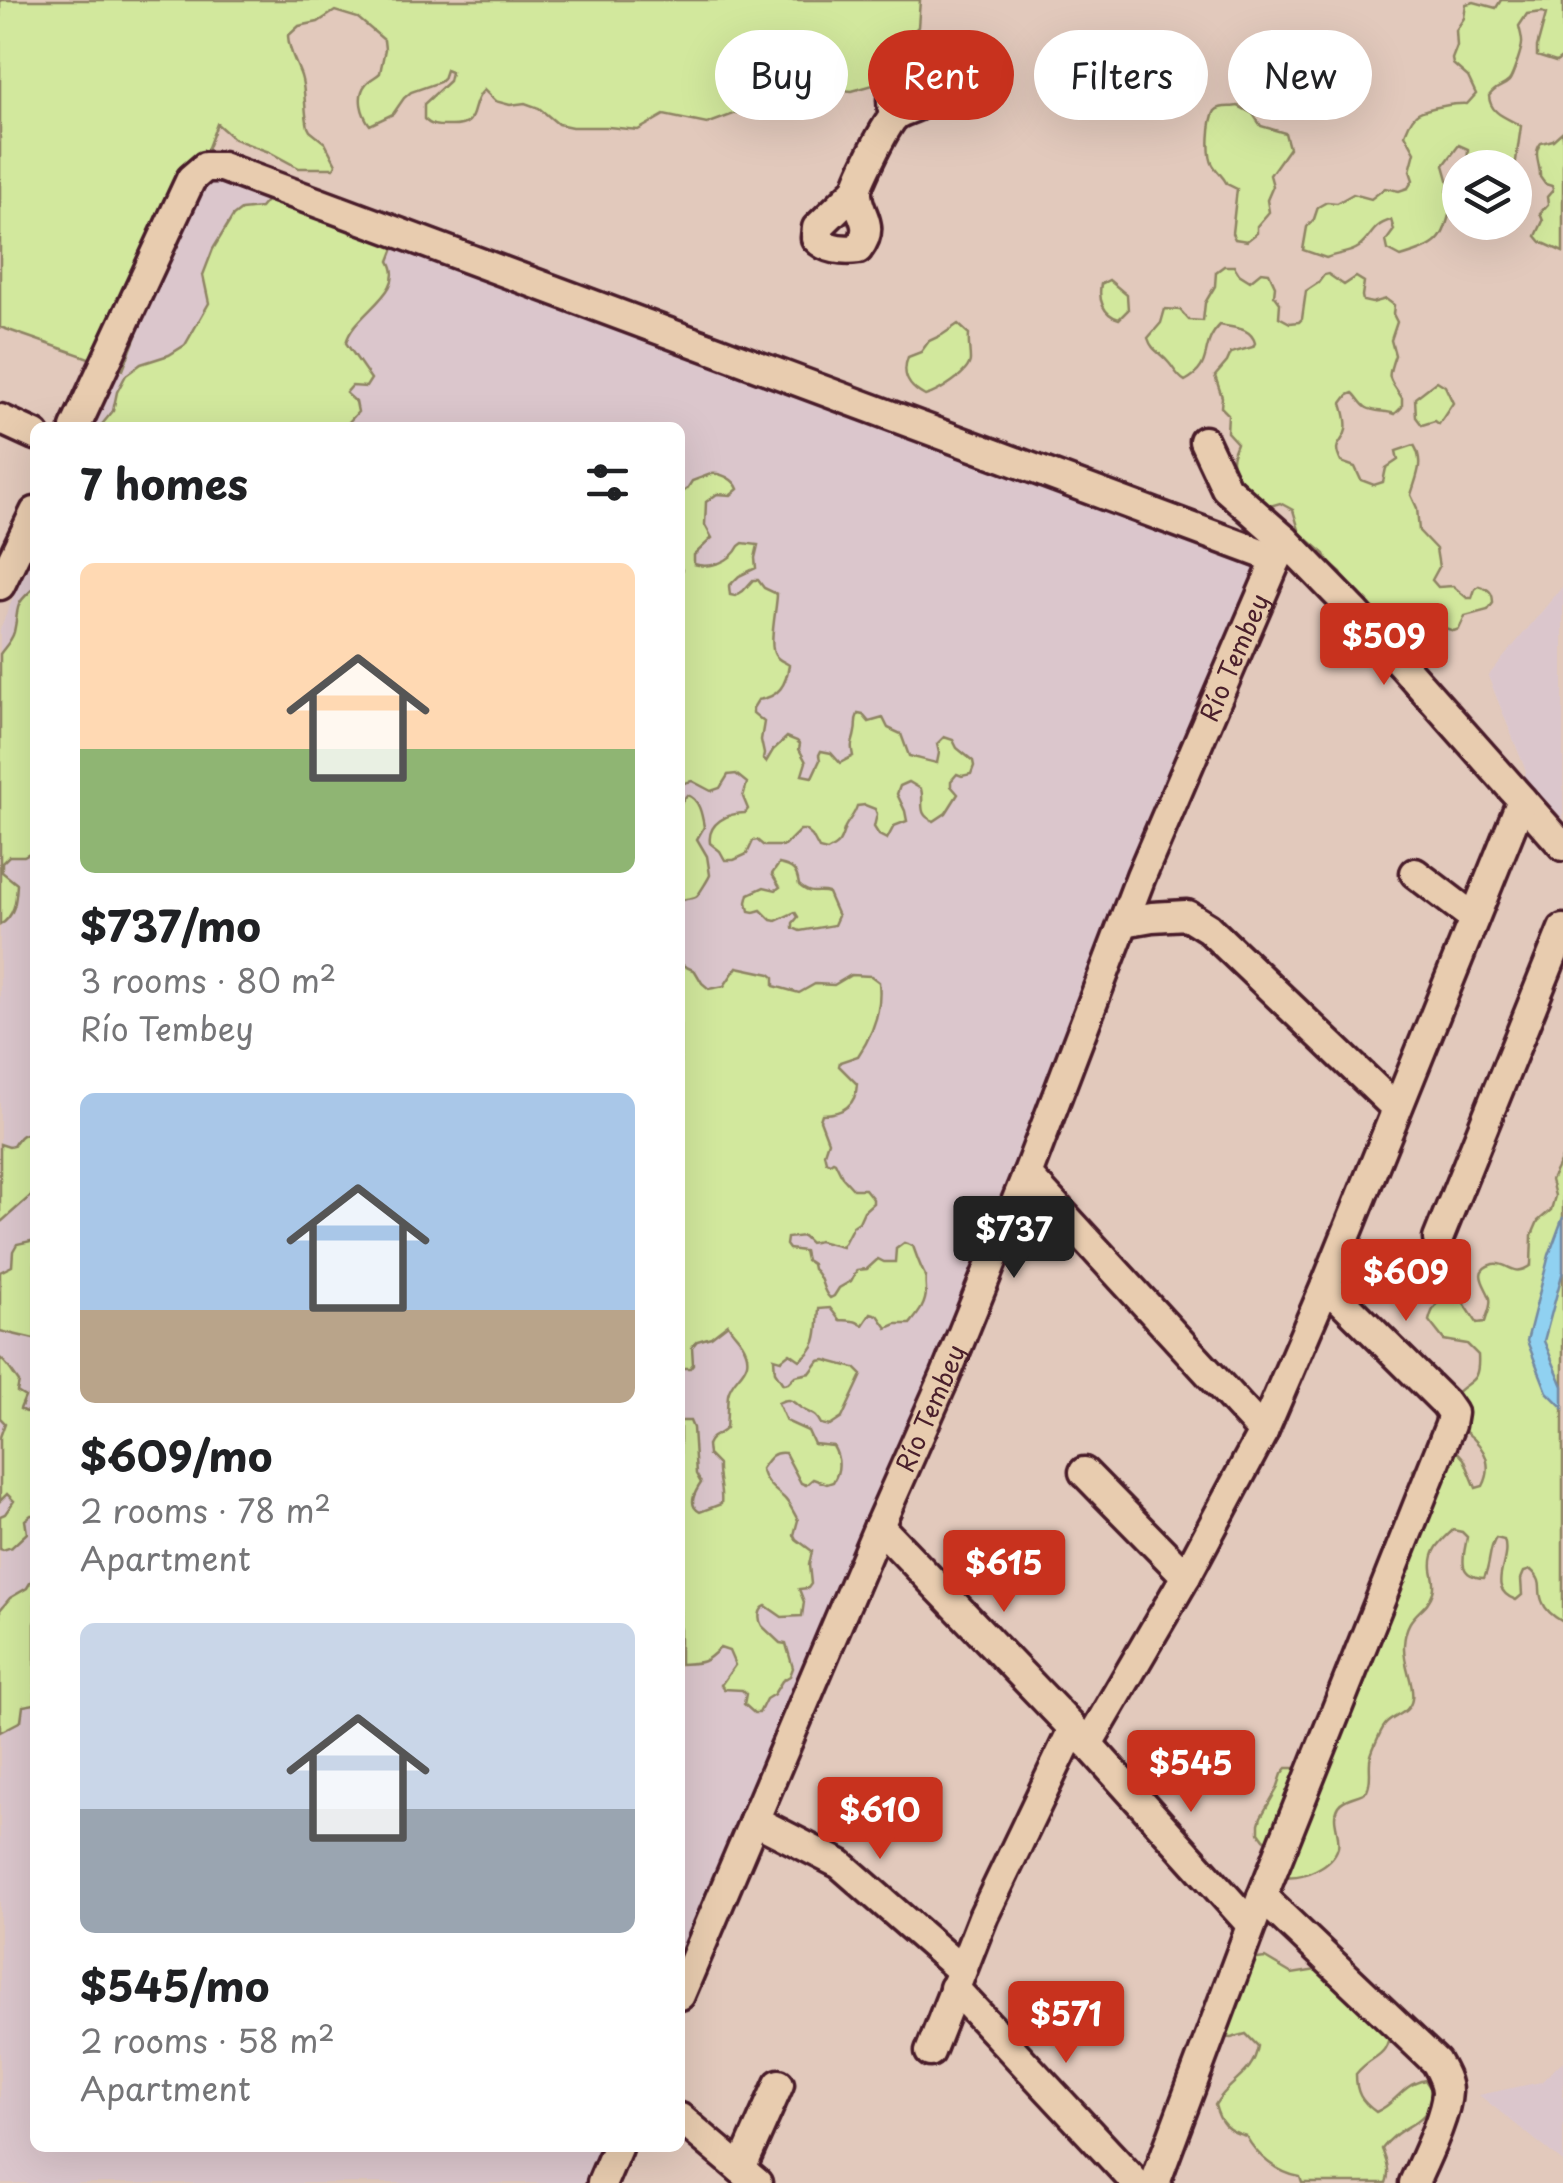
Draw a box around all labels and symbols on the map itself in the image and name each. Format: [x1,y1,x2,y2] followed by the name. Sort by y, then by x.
[1189,587,1278,727] street label: Río Tembey
[1325,603,1443,688] pin: $509
[955,1196,1073,1281] pin: $737
[1347,1239,1465,1324] pin: $609
[885,1338,974,1478] street label: Río Tembey
[945,1530,1063,1615] pin: $615
[1132,1730,1250,1815] pin: $545
[821,1777,939,1862] pin: $610
[1007,1981,1125,2066] pin: $571

